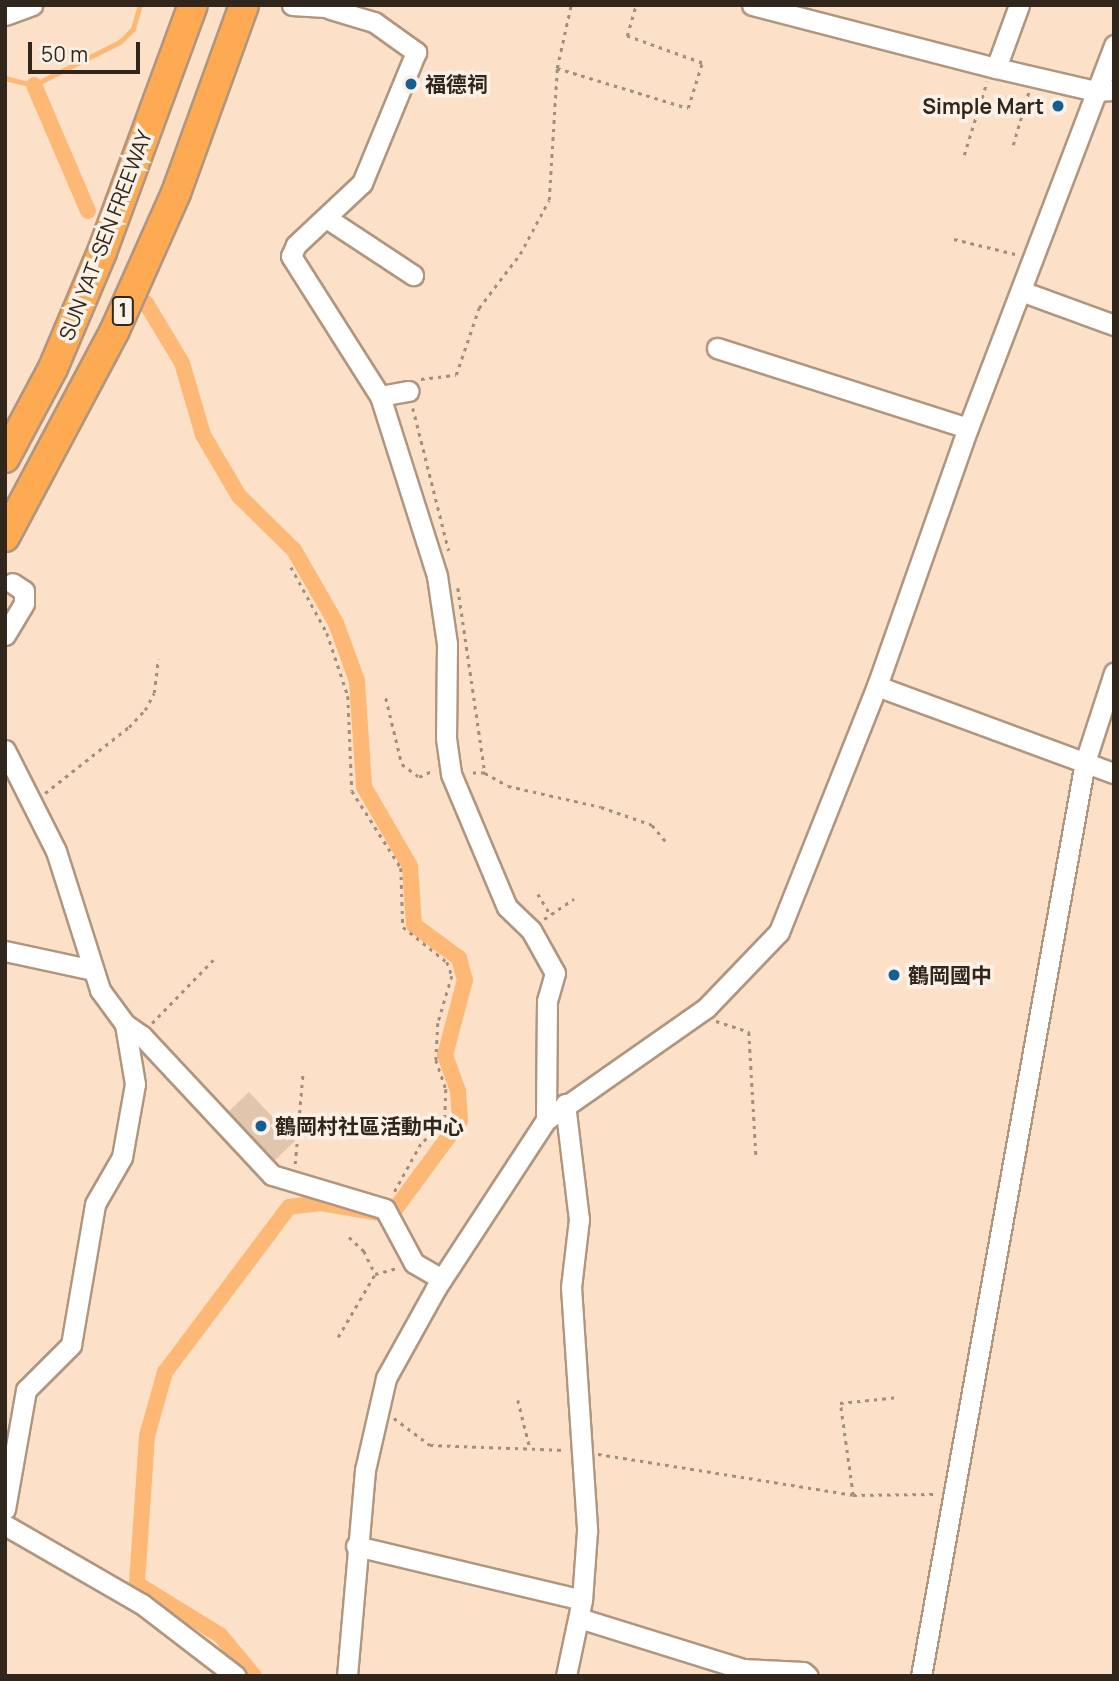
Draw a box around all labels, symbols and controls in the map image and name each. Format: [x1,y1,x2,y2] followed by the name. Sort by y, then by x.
[32,28,144,72] scale bar
[41,40,88,68] text: 50 m
[425,71,488,97] place label: 福德祠
[403,76,419,92] marker: 福德祠
[922,93,1044,119] place label: Simple Mart
[1050,98,1066,114] marker: Simple Mart
[53,126,157,344] street label: SUN YAT-SEN FREEWAY
[111,296,135,326] road number: 1
[908,962,992,988] place label: 鶴岡國中
[886,967,902,983] marker: 鶴岡國中
[275,1113,464,1139] place label: 鶴岡村社區活動中心
[253,1118,269,1134] marker: 鶴岡村社區活動中心

